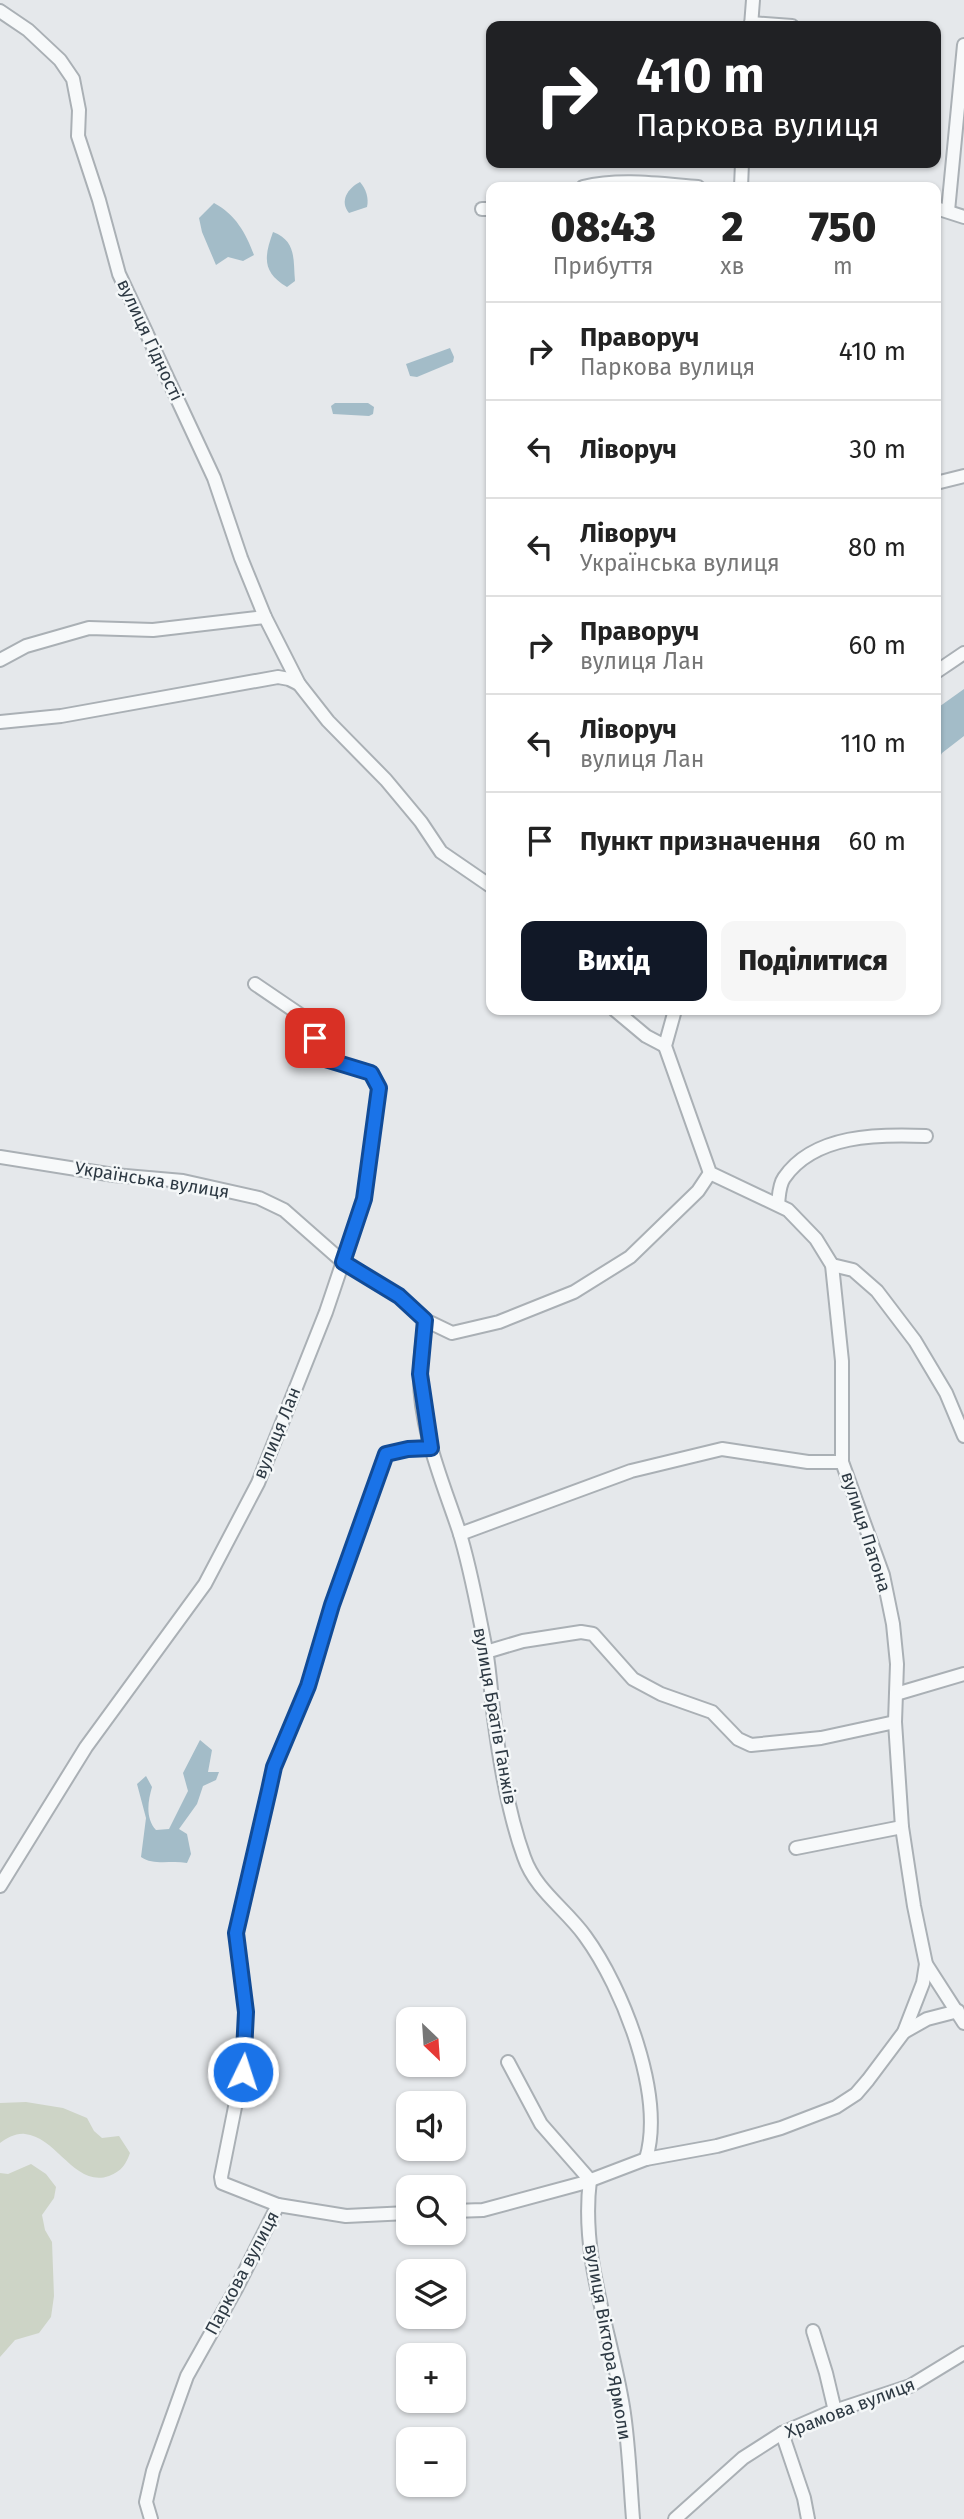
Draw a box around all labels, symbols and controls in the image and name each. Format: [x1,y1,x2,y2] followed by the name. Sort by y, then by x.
[636,46,765,105] text: 410 m
[521,49,612,140] icon: right
[636,106,880,144] text: Паркова вулиця
[551,202,656,252] text: 08:43
[721,202,743,252] text: 2
[809,202,876,252] text: 750
[553,252,654,280] text: Прибуття
[720,252,744,280] text: хв
[833,252,853,280] text: m
[112,275,188,405] street label: вулиця Гідності
[580,322,699,353] text: Праворуч
[521,332,559,370] icon: right
[839,336,906,367] text: 410 m
[580,353,755,381] text: Паркова вулиця
[521,430,559,468] icon: left
[580,434,677,465] text: Ліворуч
[849,434,906,465] text: 30 m
[580,518,677,549] text: Ліворуч
[521,528,559,566] icon: left
[848,532,906,563] text: 80 m
[580,549,780,577] text: Українська вулиця
[580,616,699,647] text: Праворуч
[521,626,559,664] icon: right
[848,630,906,661] text: 60 m
[580,647,704,675] text: вулиця Лан
[580,714,677,745] text: Ліворуч
[521,724,559,762] icon: left
[840,728,906,759] text: 110 m
[580,745,704,773] text: вулиця Лан
[521,822,559,860] icon: arrive
[580,826,821,857] text: Пункт призначення
[848,826,906,857] text: 60 m
[521,921,707,1001] button: Вихід
[721,921,906,1001] button: Поділитися
[285,1008,345,1068] pin
[296,1019,334,1057] icon: arrive
[73,1157,231,1203] street label: Українська вулиця
[249,1384,305,1482] street label: вулиця Лан
[836,1469,896,1595] street label: вулиця Патона
[469,1626,521,1806] street label: вулиця Братів Ганжів
[396,2007,466,2077] north arrow
[396,2007,466,2497] map controls
[206,2035,280,2109] position arrow
[396,2091,466,2161] button: sound
[396,2175,466,2245] button: search
[200,2207,284,2339] street label: Паркова вулиця
[580,2242,636,2442] street label: вулиця Віктора Ярмоли
[396,2259,466,2329] button: layers
[396,2343,466,2413] button: +
[782,2373,918,2443] street label: Храмова вулиця
[396,2427,466,2497] button: −

